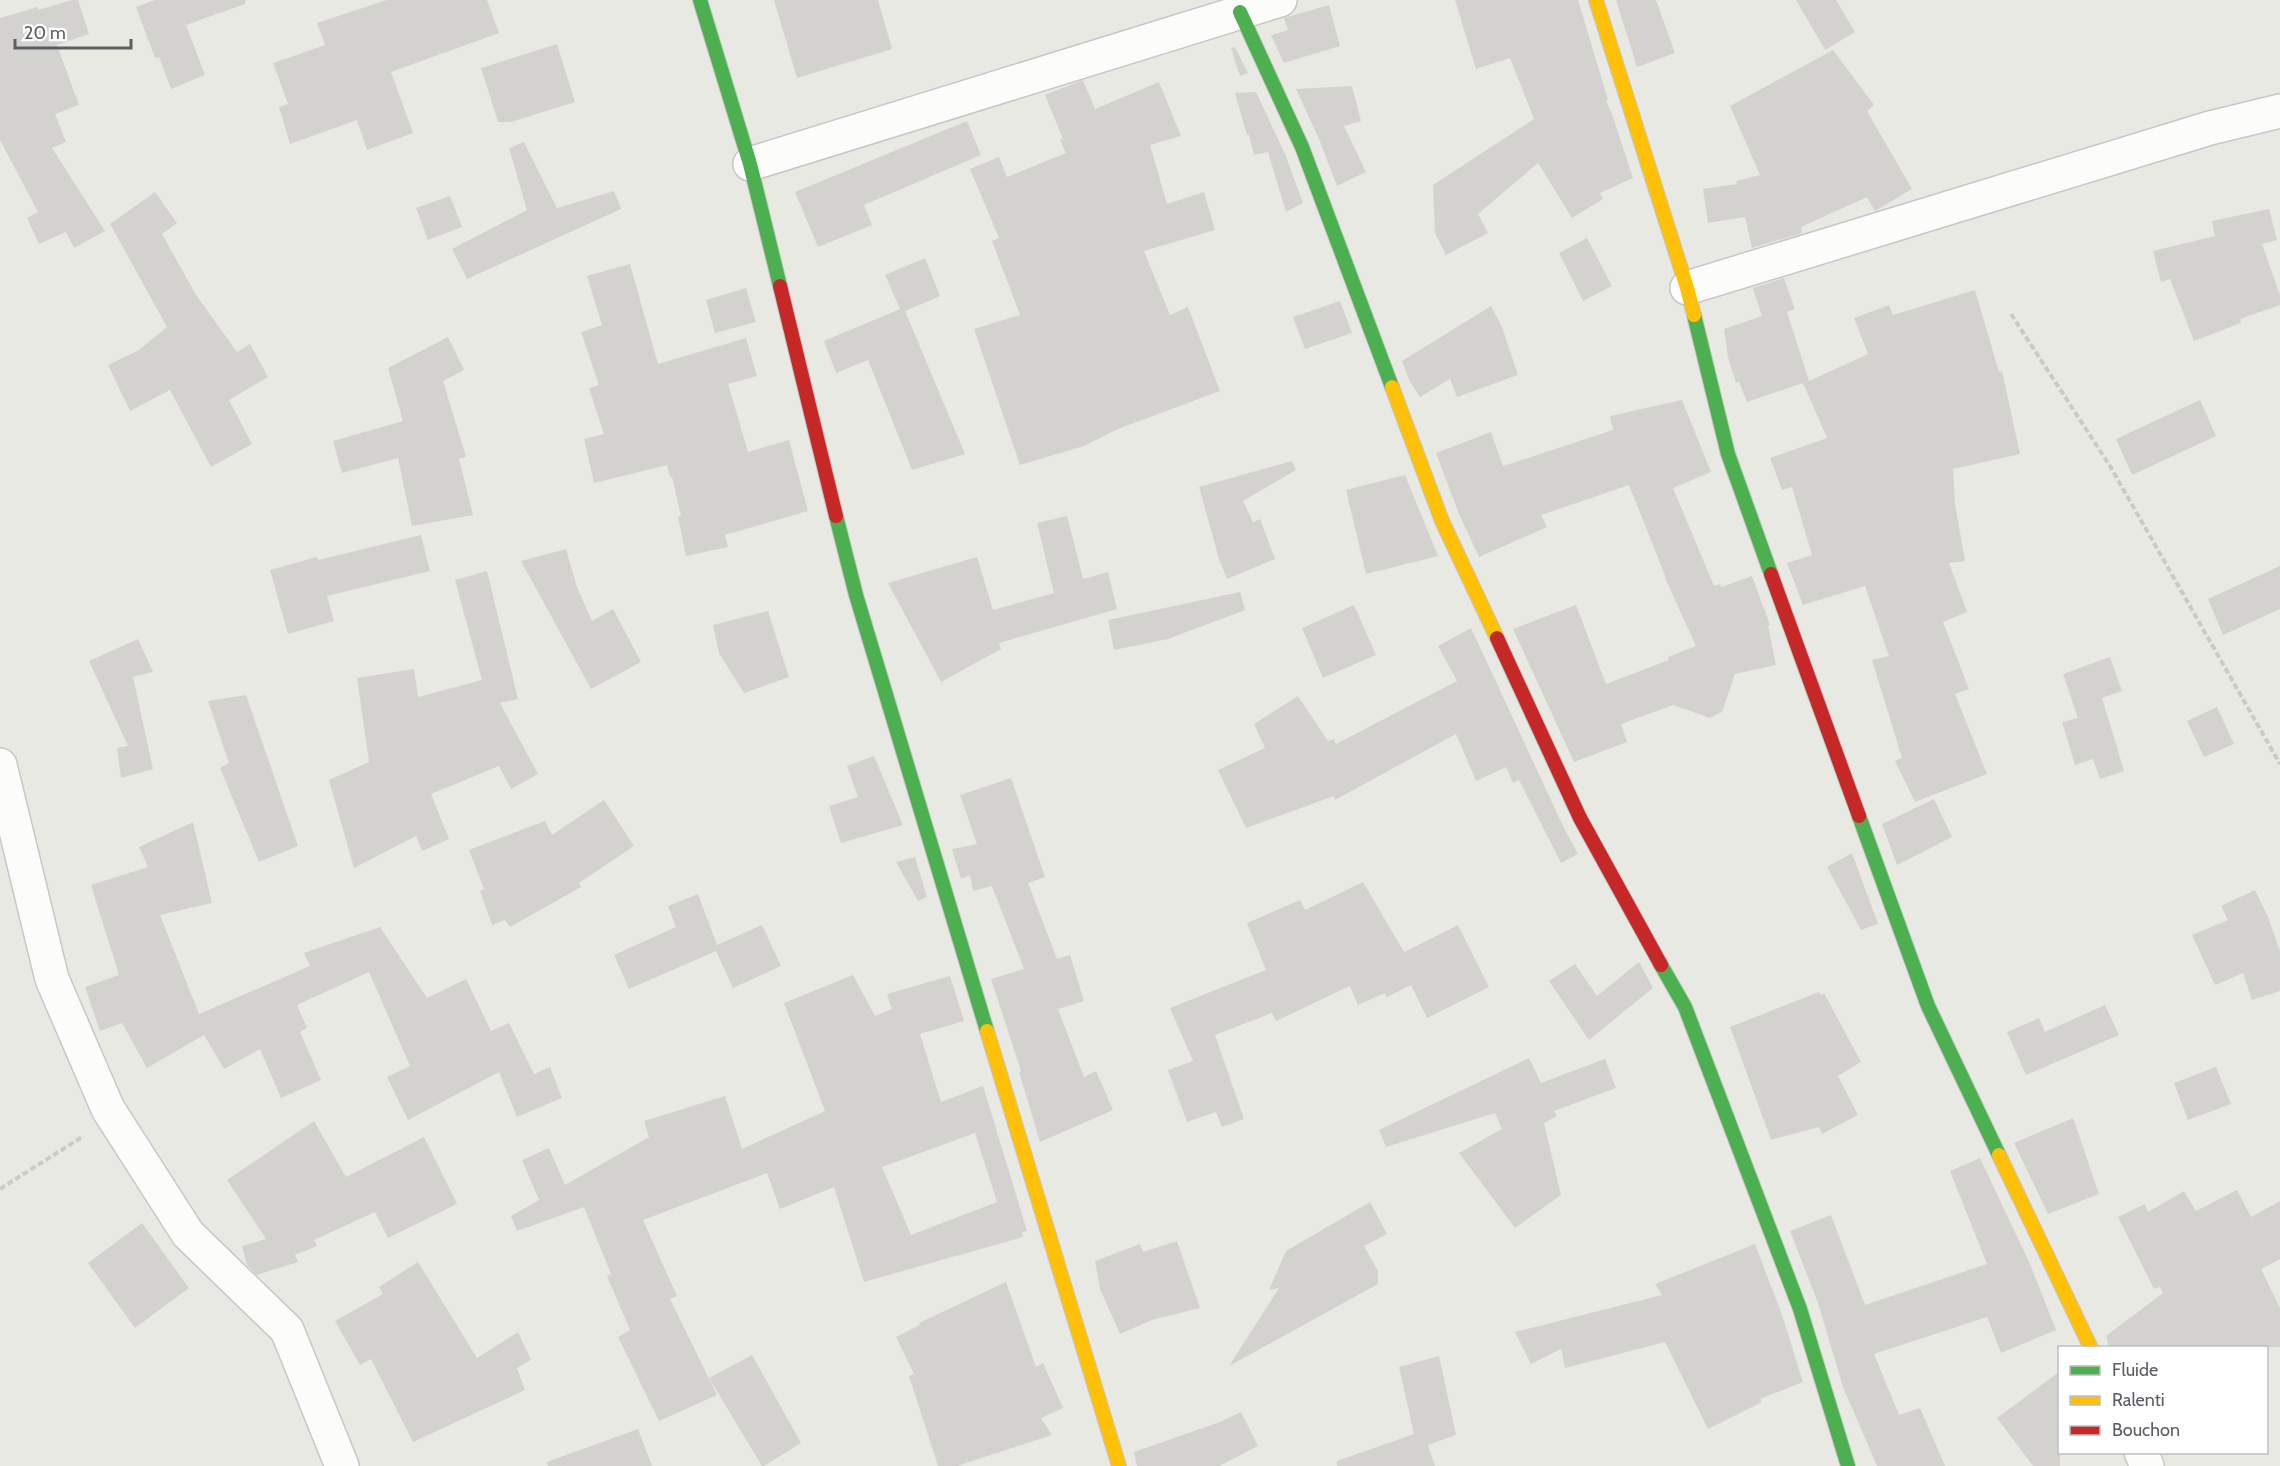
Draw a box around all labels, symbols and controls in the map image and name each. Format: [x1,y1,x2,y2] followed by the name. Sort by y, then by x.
[15,12,130,50] scale bar
[24,22,66,44] text: 20 m
[2058,1346,2268,1454] legend
[2112,1359,2158,1381] text: Fluide
[2112,1389,2165,1411] text: Ralenti
[2112,1419,2180,1441] text: Bouchon

